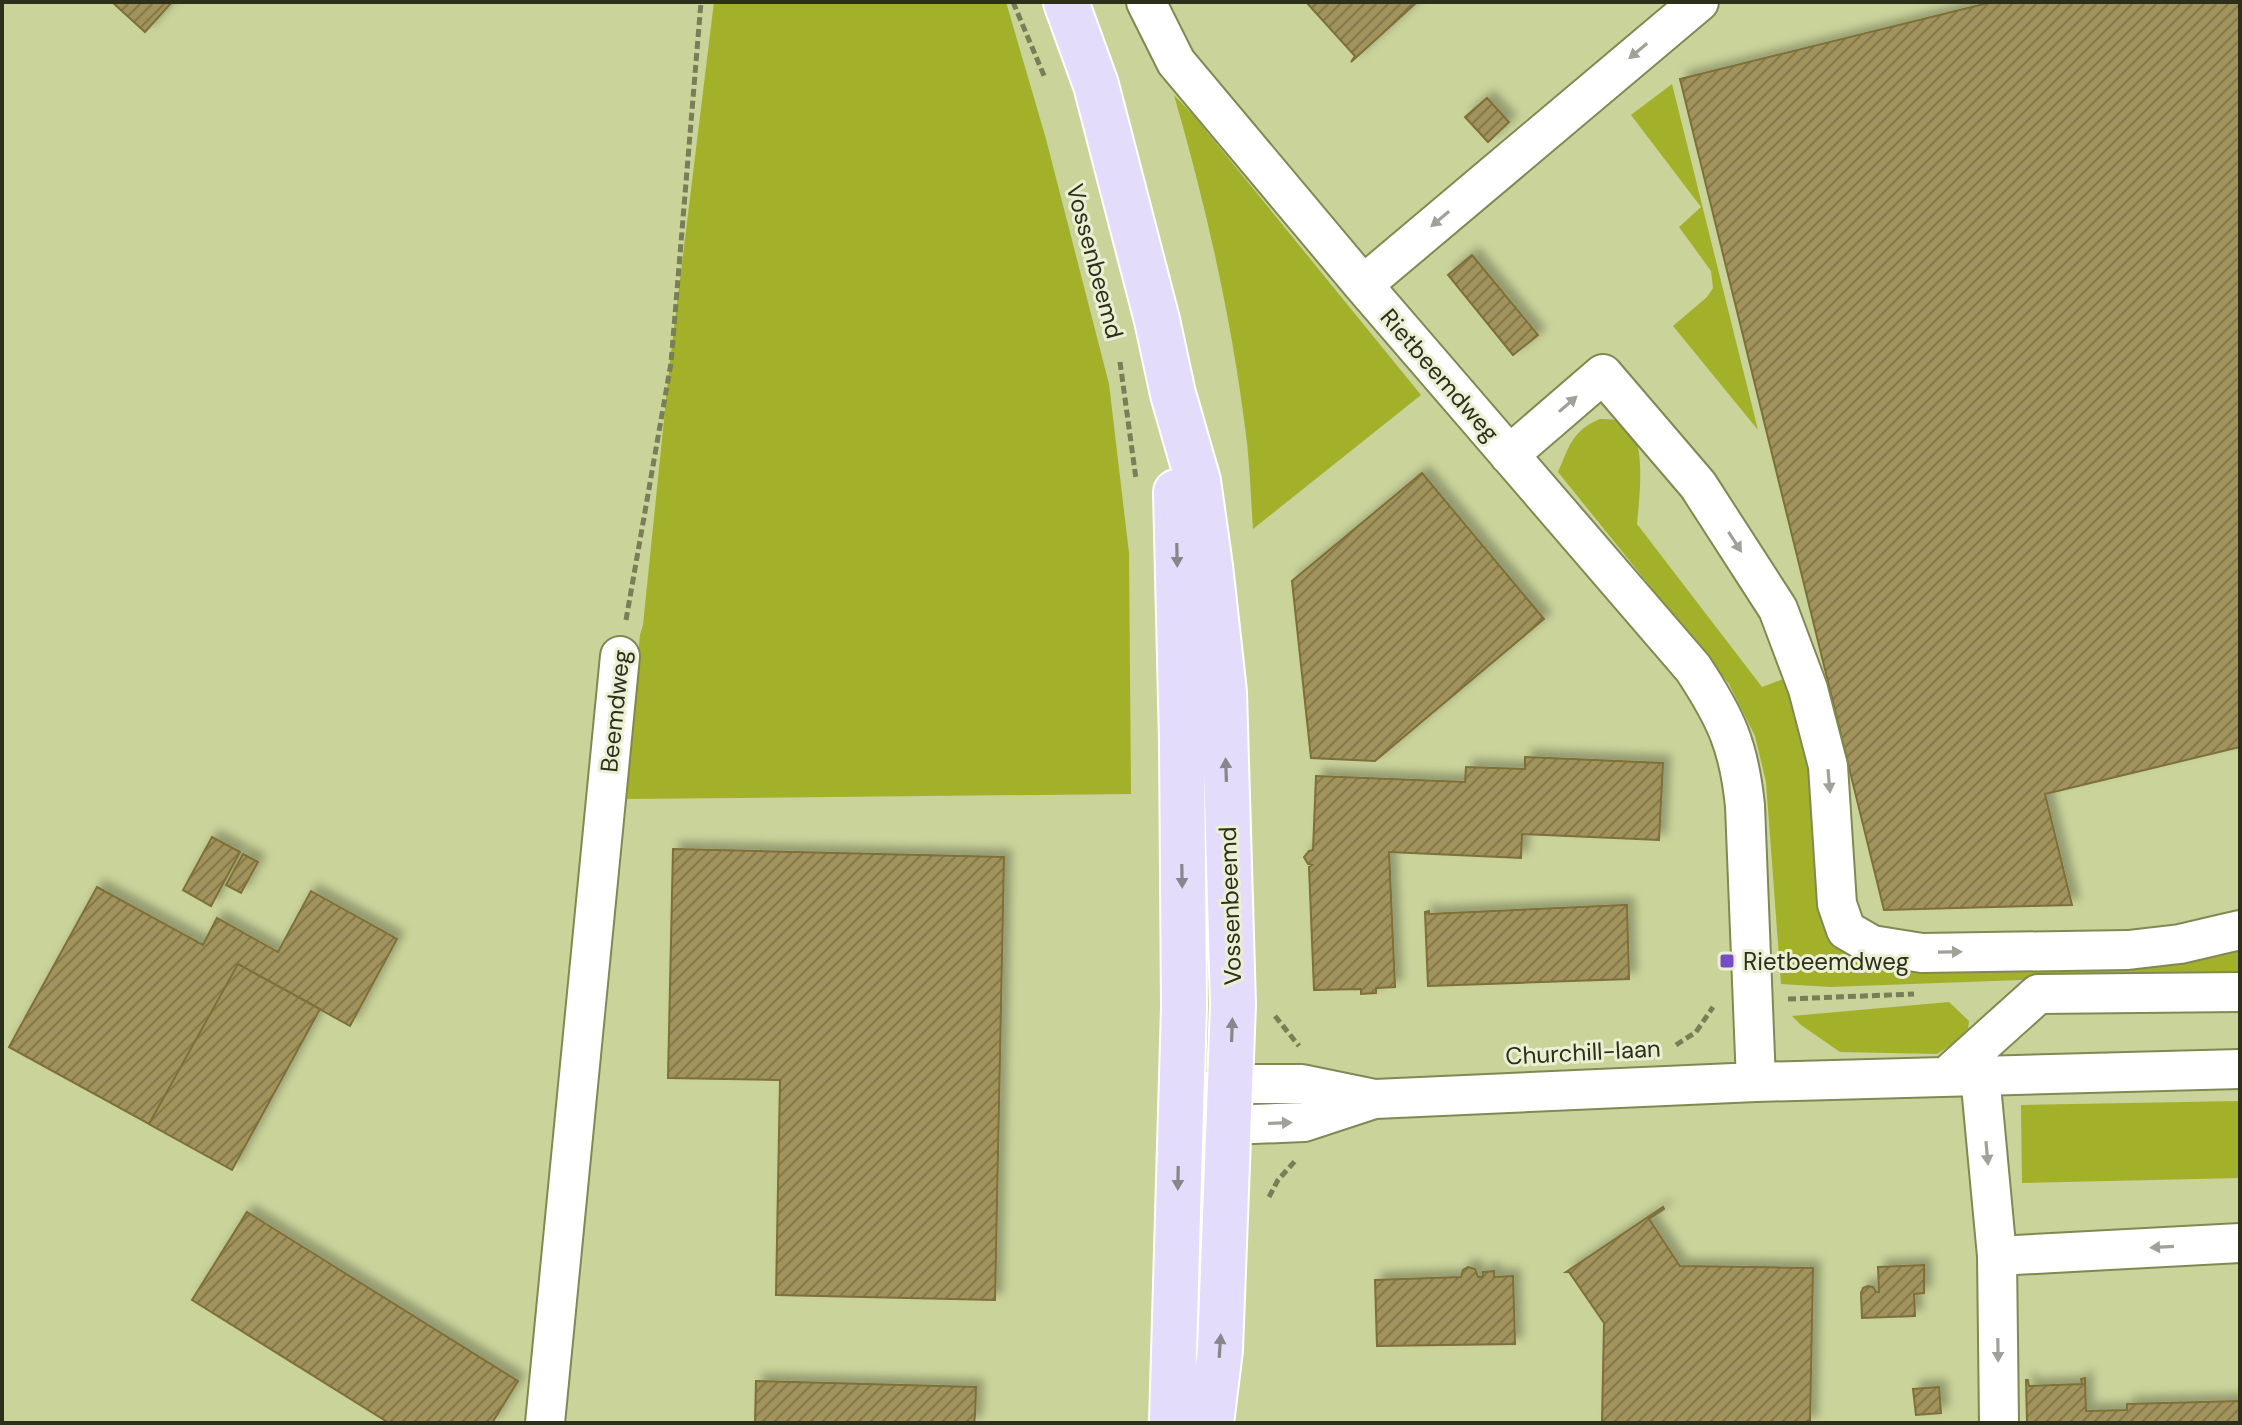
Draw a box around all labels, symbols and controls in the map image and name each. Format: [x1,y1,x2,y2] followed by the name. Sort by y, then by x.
[1629,42,1649,59] one-way arrow
[1059,180,1131,342] street label: Vossenbeemd
[1430,210,1450,227] one-way arrow
[1374,302,1506,448] street label: Rietbeemdweg
[1558,396,1578,413] one-way arrow
[1727,531,1741,553] one-way arrow
[1171,543,1183,568] one-way arrow
[593,648,637,774] street label: Beemdweg
[1220,757,1233,782] one-way arrow
[1823,769,1836,794] one-way arrow
[1212,826,1248,986] street label: Vossenbeemd
[1176,864,1188,889] one-way arrow
[1743,946,1909,977] place label: Rietbeemdweg
[1938,946,1963,959] one-way arrow
[1718,952,1736,970] marker: Rietbeemdweg
[1226,1017,1238,1042] one-way arrow
[1505,1032,1661,1072] street label: Churchill-laan
[1268,1116,1293,1129] one-way arrow
[1981,1141,1994,1166] one-way arrow
[1172,1166,1185,1191] one-way arrow
[2149,1241,2174,1254] one-way arrow
[1214,1333,1227,1358] one-way arrow
[1992,1338,2004,1363] one-way arrow

